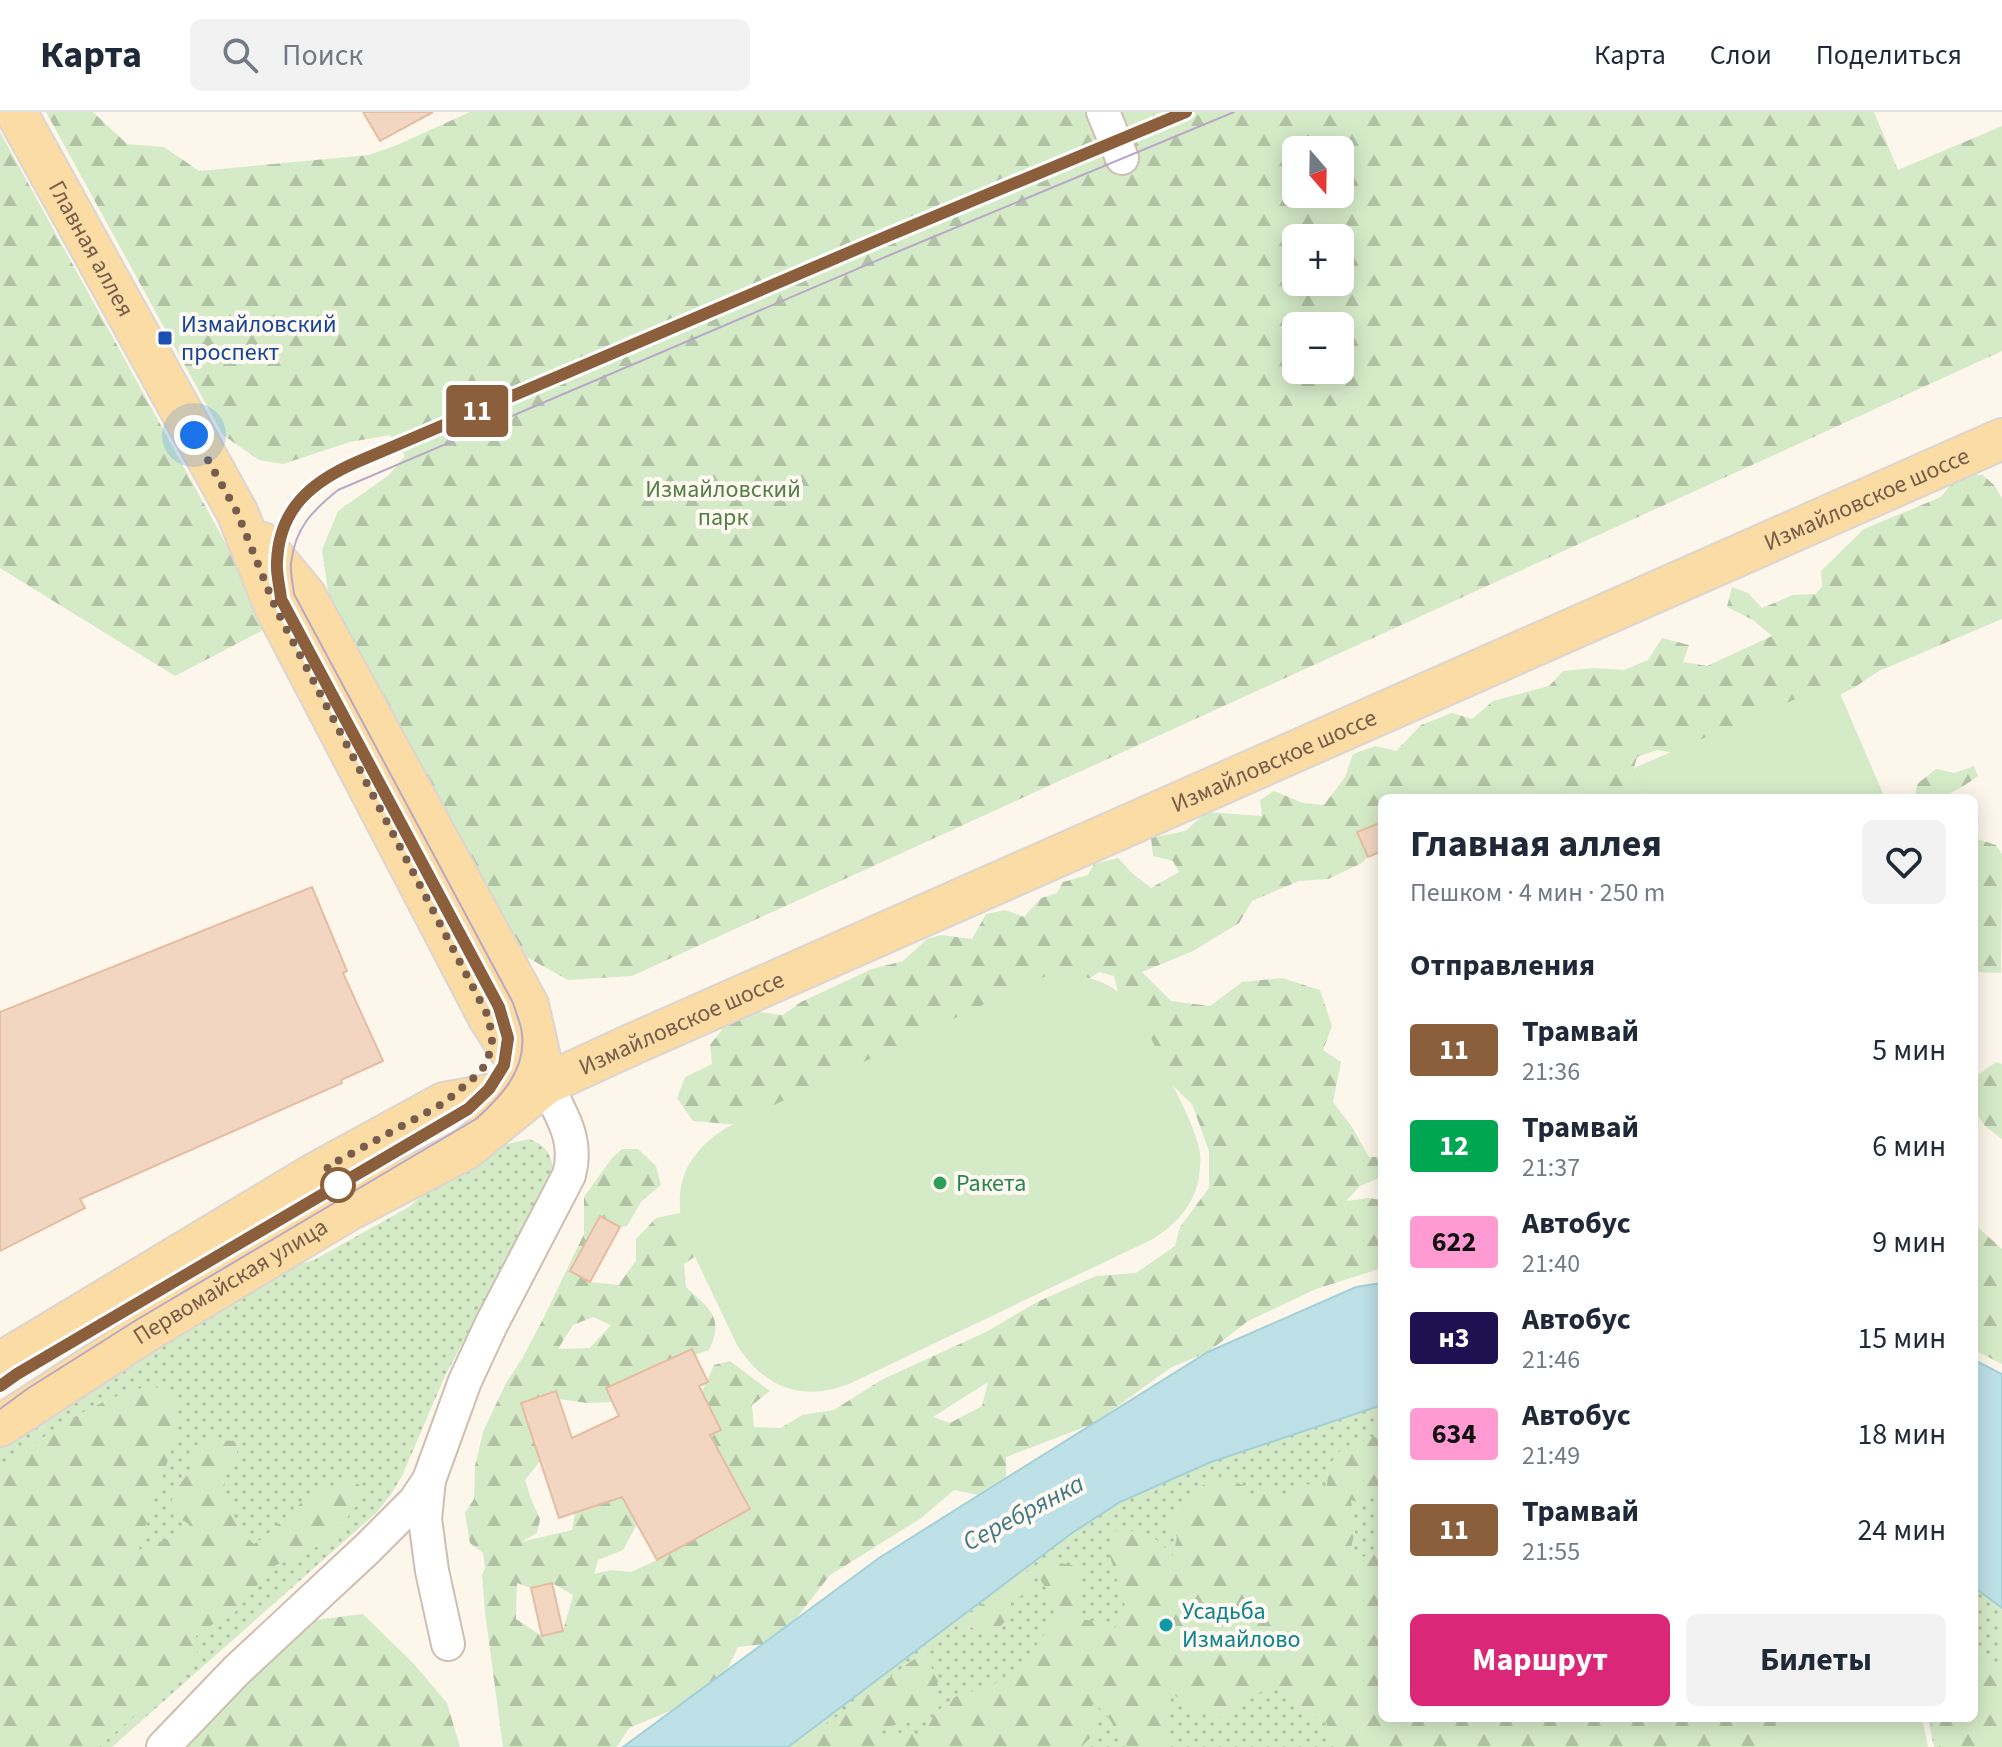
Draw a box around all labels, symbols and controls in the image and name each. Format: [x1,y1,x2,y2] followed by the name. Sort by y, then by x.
[190,19,750,91] search box
[40,28,142,82] text: Карта
[218,33,262,77] icon: search
[282,34,363,77] text: Поиск
[1594,35,1666,75] text: Карта
[1710,35,1772,75] text: Слои
[1816,35,1962,75] text: Поделиться
[1282,136,1354,208] north arrow
[1282,136,1354,384] map controls
[39,174,143,323] street label: Главная аллея
[1282,224,1354,296] button: +
[181,307,336,370] place label: Измайловский проспект
[1282,312,1354,384] button: −
[156,329,174,347] marker: Измайловский проспект
[441,385,513,437] line badge: 11
[462,391,492,431] text: 11
[174,415,214,455] your location
[1758,439,1975,560] street label: Измайловское шоссе
[645,472,801,535] park label: Измайловский парк
[1166,700,1383,822] street label: Измайловское шоссе
[1410,817,1662,871] text: Главная аллея
[1862,820,1946,904] button: heart
[1410,874,1665,911] text: Пешком · 4 мин · 250 m
[1410,944,1595,987] text: Отправления
[573,962,790,1085] street label: Измайловское шоссе
[1522,1010,1639,1053] text: Трамвай
[1872,1029,1946,1072] text: 5 мин
[1439,1030,1469,1070] text: 11
[1522,1053,1580,1090] text: 21:36
[1522,1106,1639,1149] text: Трамвай
[1872,1125,1946,1168] text: 6 мин
[1439,1126,1469,1166] text: 12
[1522,1149,1580,1186] text: 21:37
[956,1166,1026,1201] place label: Ракета
[321,1168,355,1202] unlabelled marker
[931,1174,949,1192] marker: Ракета
[1522,1202,1631,1245] text: Автобус
[126,1210,335,1354] street label: Первомайская улица
[1872,1221,1946,1264] text: 9 мин
[1432,1222,1476,1262] text: 622
[1522,1245,1580,1282] text: 21:40
[1522,1298,1631,1341] text: Автобус
[1857,1317,1946,1360] text: 15 мин
[1438,1318,1470,1358] text: н3
[1522,1341,1580,1378] text: 21:46
[1522,1394,1631,1437] text: Автобус
[1857,1413,1946,1456] text: 18 мин
[1432,1414,1476,1454] text: 634
[1522,1437,1580,1474] text: 21:49
[956,1465,1091,1560] water label: Серебрянка
[1522,1490,1639,1533] text: Трамвай
[1857,1509,1946,1552] text: 24 мин
[1439,1510,1469,1550] text: 11
[1522,1533,1580,1570] text: 21:55
[1182,1594,1301,1657] place label: Усадьба Измайлово
[1410,1614,1670,1706] button: Маршрут
[1686,1614,1946,1706] button: Билеты
[1157,1616,1175,1634] marker: Усадьба Измайлово

